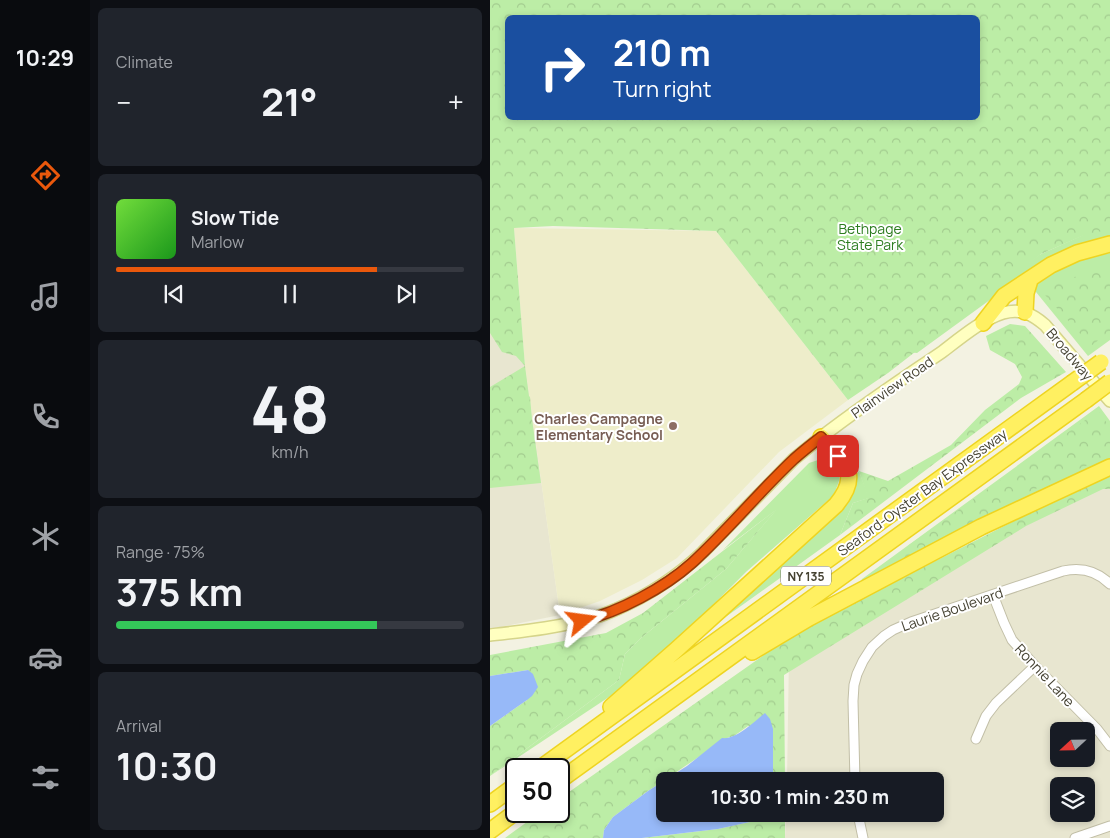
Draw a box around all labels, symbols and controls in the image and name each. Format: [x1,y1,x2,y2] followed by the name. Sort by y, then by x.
[613,29,711,77] text: 210 m
[530,35,595,100] icon: right
[16,43,74,73] text: 10:29
[116,51,173,73] text: Climate
[613,74,711,104] text: Turn right
[261,75,318,127] text: 21°
[116,83,131,121] text: −
[448,83,464,121] text: +
[28,158,63,193] icon: directions
[191,205,279,231] text: Slow Tide
[837,219,904,254] park label: Bethpage State Park
[191,231,244,253] text: Marlow
[28,279,63,314] icon: music
[160,280,188,308] icon: previous
[276,280,304,308] icon: pause
[392,280,420,308] icon: next
[1042,324,1098,385] street label: Broadway
[847,352,937,422] street label: Plainview Road
[250,364,330,453] text: 48
[28,399,63,434] icon: phone
[534,409,663,444] place label: Charles Campagne Elementary School
[667,420,679,432] marker: Charles Campagne Elementary School
[833,424,1011,560] street label: Seaford-Oyster Bay Expressway
[817,435,859,477] pin
[271,441,309,463] text: km/h
[824,442,852,470] icon: arrive
[28,519,63,554] icon: climate
[116,541,205,563] text: Range · 75%
[116,565,243,617] text: 375 km
[781,566,831,586] road number: NY 135
[899,583,1005,635] street label: Laurie Boulevard
[555,594,607,646] position arrow
[1011,639,1079,711] street label: Ronnie Lane
[28,640,63,675] icon: car
[116,715,162,737] text: Arrival
[1050,722,1095,768] north arrow
[1050,722,1095,822] map controls
[116,739,218,791] text: 10:30
[505,758,570,823] speed limit sign: 50
[28,760,63,795] icon: filters
[1050,777,1095,822] button: layers
[711,784,889,810] text: 10:30 · 1 min · 230 m

